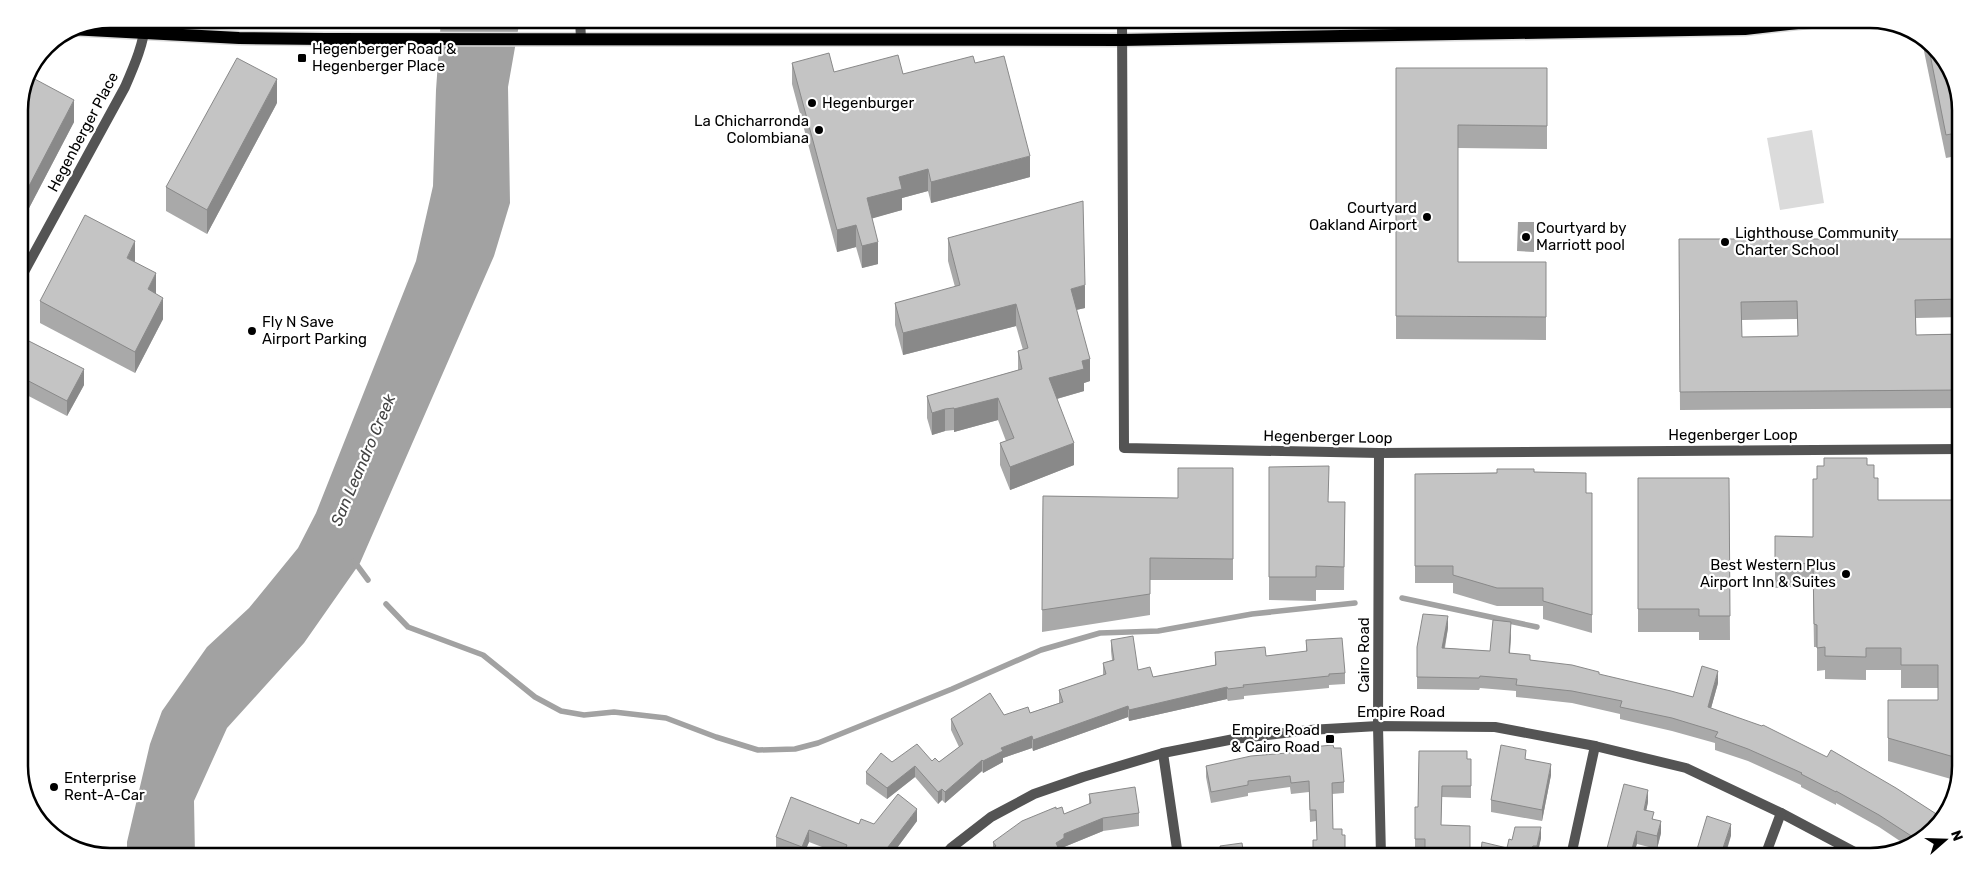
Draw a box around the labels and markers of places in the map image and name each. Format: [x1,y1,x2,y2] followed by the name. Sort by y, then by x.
[312,40,457,75] place label: Hegenberger Road & Hegenberger Place
[296,52,308,64] marker: Hegenberger Road & Hegenberger Place
[822,94,914,112] place label: Hegenburger
[806,97,818,109] marker: Hegenburger
[694,112,809,147] place label: La Chicharronda Colombiana
[813,124,825,136] marker: La Chicharronda Colombiana
[1309,199,1417,234] place label: Courtyard Oakland Airport
[1421,211,1433,223] marker: Courtyard Oakland Airport
[1536,219,1627,254] place label: Courtyard by Marriott pool
[1735,224,1899,259] place label: Lighthouse Community Charter School
[1520,231,1532,243] marker: Courtyard by Marriott pool
[1719,236,1731,248] marker: Lighthouse Community Charter School
[262,313,367,348] place label: Fly N Save Airport Parking
[246,325,258,337] marker: Fly N Save Airport Parking
[1700,556,1836,591] place label: Best Western Plus Airport Inn & Suites
[1840,568,1852,580] marker: Best Western Plus Airport Inn & Suites
[1231,721,1320,756] place label: Empire Road & Cairo Road
[1324,733,1336,745] marker: Empire Road & Cairo Road
[64,769,145,804] place label: Enterprise Rent-A-Car
[48,781,60,793] marker: Enterprise Rent-A-Car

